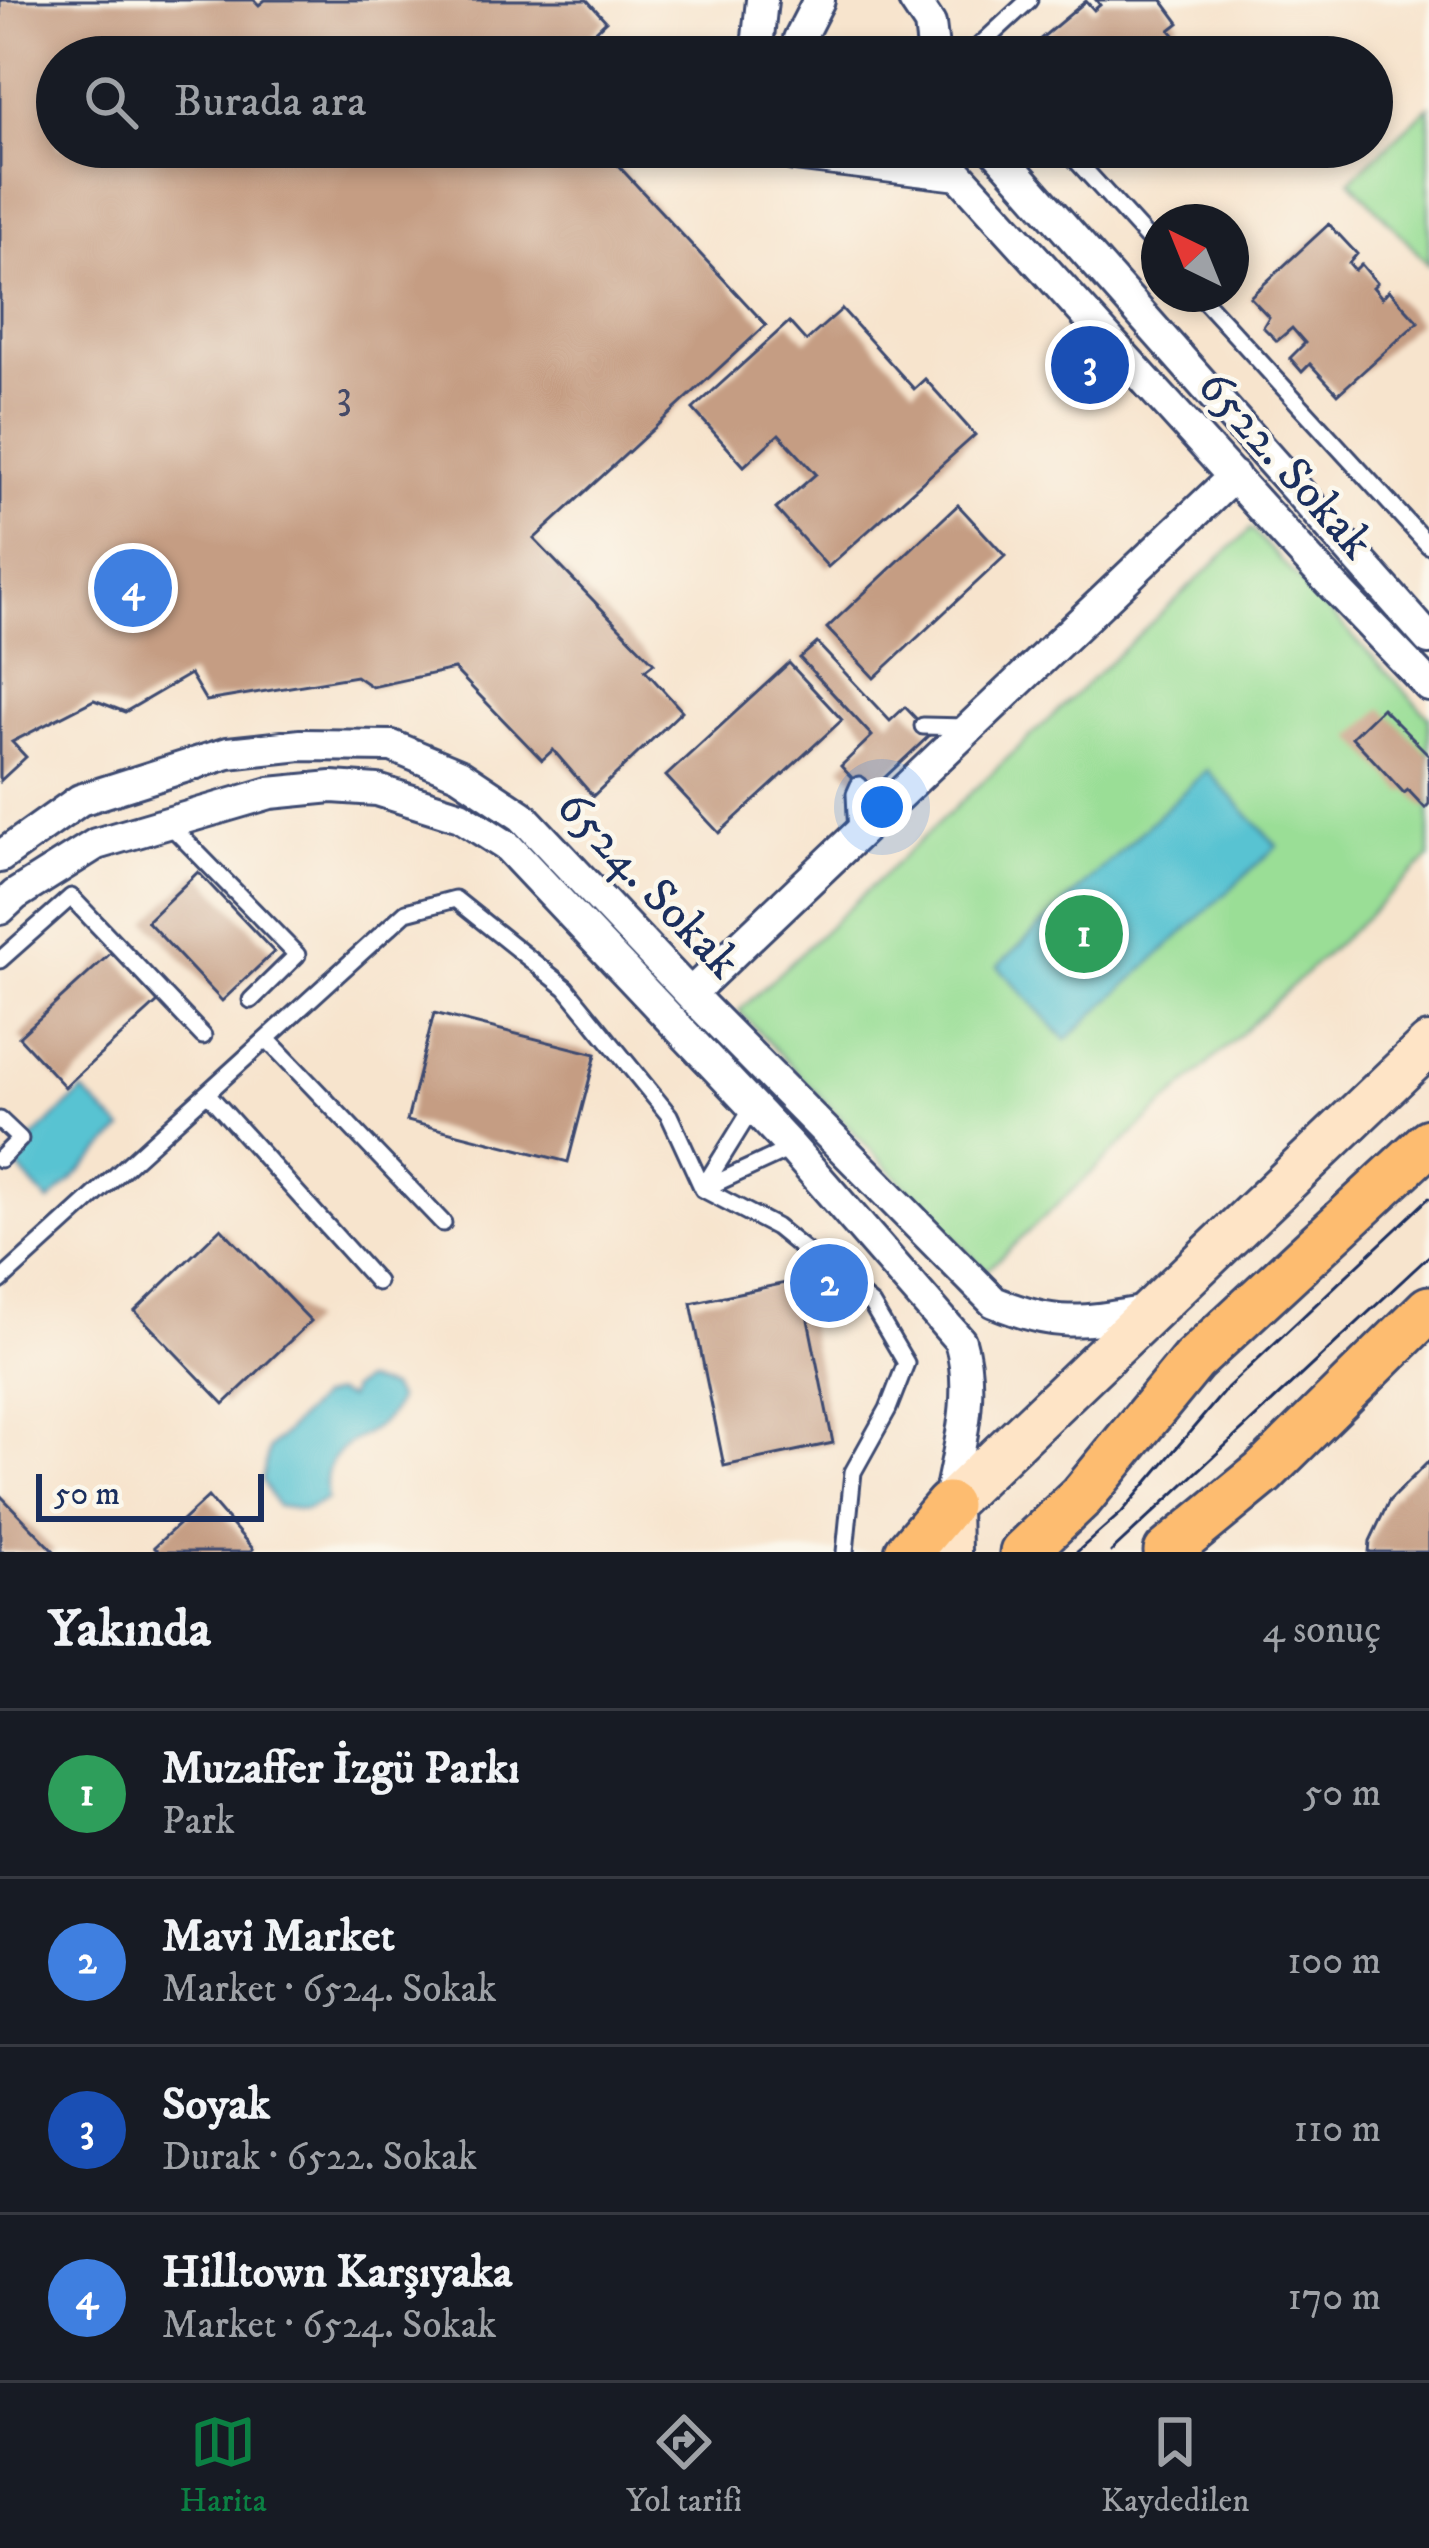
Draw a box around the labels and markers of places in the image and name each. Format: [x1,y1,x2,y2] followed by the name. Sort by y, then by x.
[1051,320,1129,410] pin: 3
[94,543,172,633] pin: 4
[1045,889,1123,979] pin: 1
[790,1238,868,1328] pin: 2

